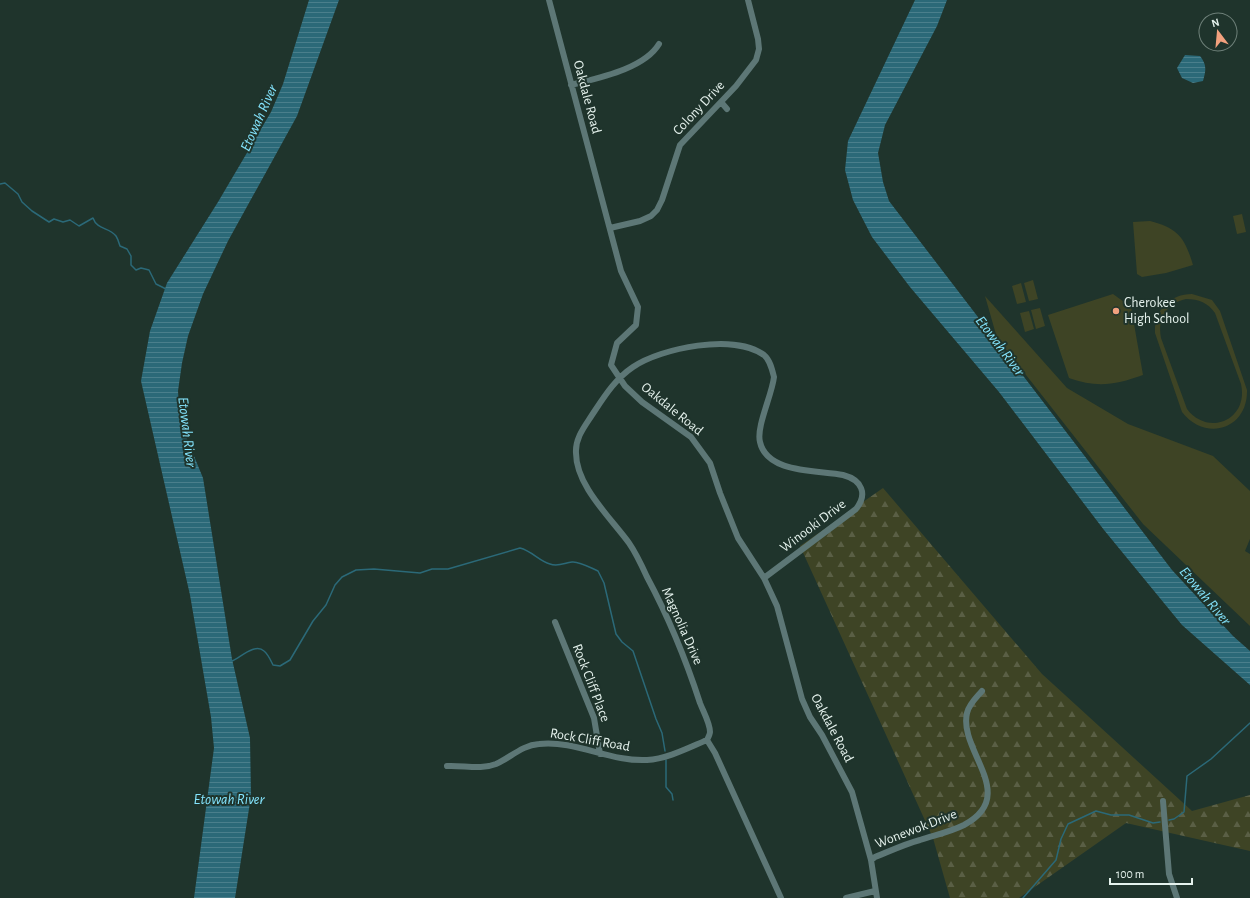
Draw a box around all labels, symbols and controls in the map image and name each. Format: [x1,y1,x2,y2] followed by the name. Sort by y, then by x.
[1198,12,1238,52] north arrow
[1210,17,1221,29] text: N
[570,59,604,135] street label: Oakdale Road
[671,78,727,138] street label: Colony Drive
[238,82,281,153] water label: Etowah River
[1124,296,1190,326] place label: Cherokee High School
[1111,306,1121,316] marker: Cherokee High School
[973,313,1028,380] water label: Etowah River
[638,380,706,438] street label: Oakdale Road
[175,396,199,469] water label: Etowah River
[778,497,848,555] street label: Winooki Drive
[1176,564,1234,629] water label: Etowah River
[659,585,705,667] street label: Magnolia Drive
[570,642,612,724] street label: Rock Cliff Place
[808,691,856,765] street label: Oakdale Road
[549,726,631,754] street label: Rock Cliff Road
[194,792,266,807] water label: Etowah River
[873,807,959,851] street label: Wonewok Drive
[1110,860,1192,886] scale bar
[1116,868,1144,880] text: 100 m

